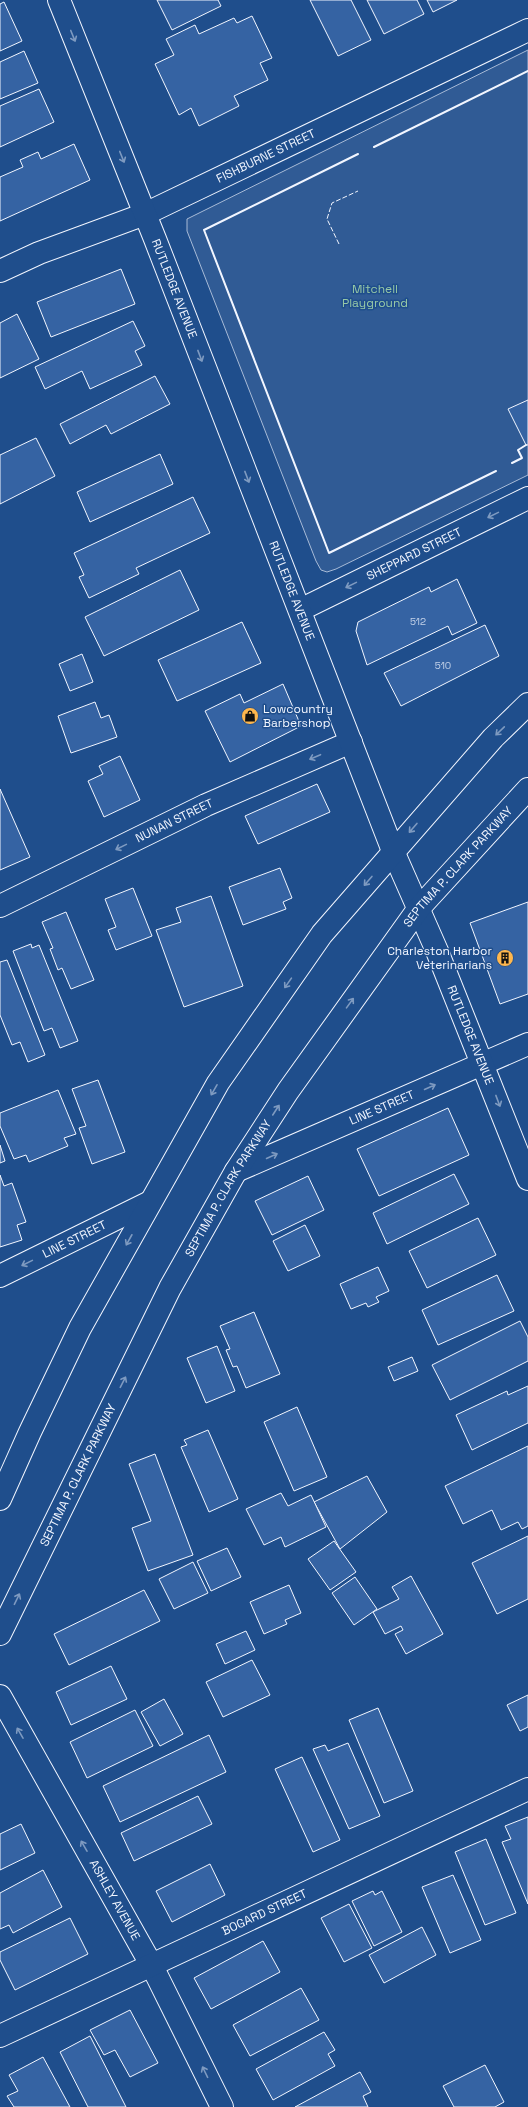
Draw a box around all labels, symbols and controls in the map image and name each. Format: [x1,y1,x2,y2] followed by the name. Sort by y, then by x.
[70,30,78,42] one-way arrow
[214,125,318,187] street label: FISHBURNE STREET
[119,150,126,162] one-way arrow
[148,237,201,341] street label: RUTLEDGE AVENUE
[342,281,408,311] park label: Mitchell Playground
[197,349,205,361] one-way arrow
[244,470,252,482] one-way arrow
[487,512,499,519] one-way arrow
[364,524,464,584] street label: SHEPPARD STREET
[265,539,318,643] street label: RUTLEDGE AVENUE
[345,582,357,589] one-way arrow
[410,615,426,628] house number: 512
[435,659,451,672] house number: 510
[263,701,333,731] place label: Lowcountry Barbershop
[240,706,260,726] shop icon: Lowcountry Barbershop
[495,727,505,736] one-way arrow
[310,754,322,762] one-way arrow
[133,795,216,846] street label: NUNAN STREET
[400,802,517,930] street label: SEPTIMA P. CLARK PARKWAY
[409,823,418,834] one-way arrow
[115,844,127,851] one-way arrow
[363,875,372,886] one-way arrow
[387,943,492,973] place label: Charleston Harbor Veterinarians
[495,948,515,968] building icon: Charleston Harbor Veterinarians
[284,977,292,988] one-way arrow
[444,983,498,1087] street label: RUTLEDGE AVENUE
[345,997,354,1008] one-way arrow
[423,1083,435,1090] one-way arrow
[209,1084,217,1096] one-way arrow
[347,1086,417,1129] street label: LINE STREET
[494,1094,502,1106] one-way arrow
[272,1105,280,1116] one-way arrow
[181,1116,276,1260] street label: SEPTIMA P. CLARK PARKWAY
[266,1152,278,1159] one-way arrow
[40,1217,109,1262] street label: LINE STREET
[125,1233,133,1245] one-way arrow
[21,1260,33,1267] one-way arrow
[120,1376,128,1388] one-way arrow
[36,1401,120,1549] street label: SEPTIMA P. CLARK PARKWAY
[14,1593,21,1605] one-way arrow
[16,1727,24,1739] one-way arrow
[80,1840,88,1852] one-way arrow
[86,1857,144,1943] street label: ASHLEY AVENUE
[219,1885,310,1939] street label: BOGARD STREET
[201,2066,208,2078] one-way arrow

